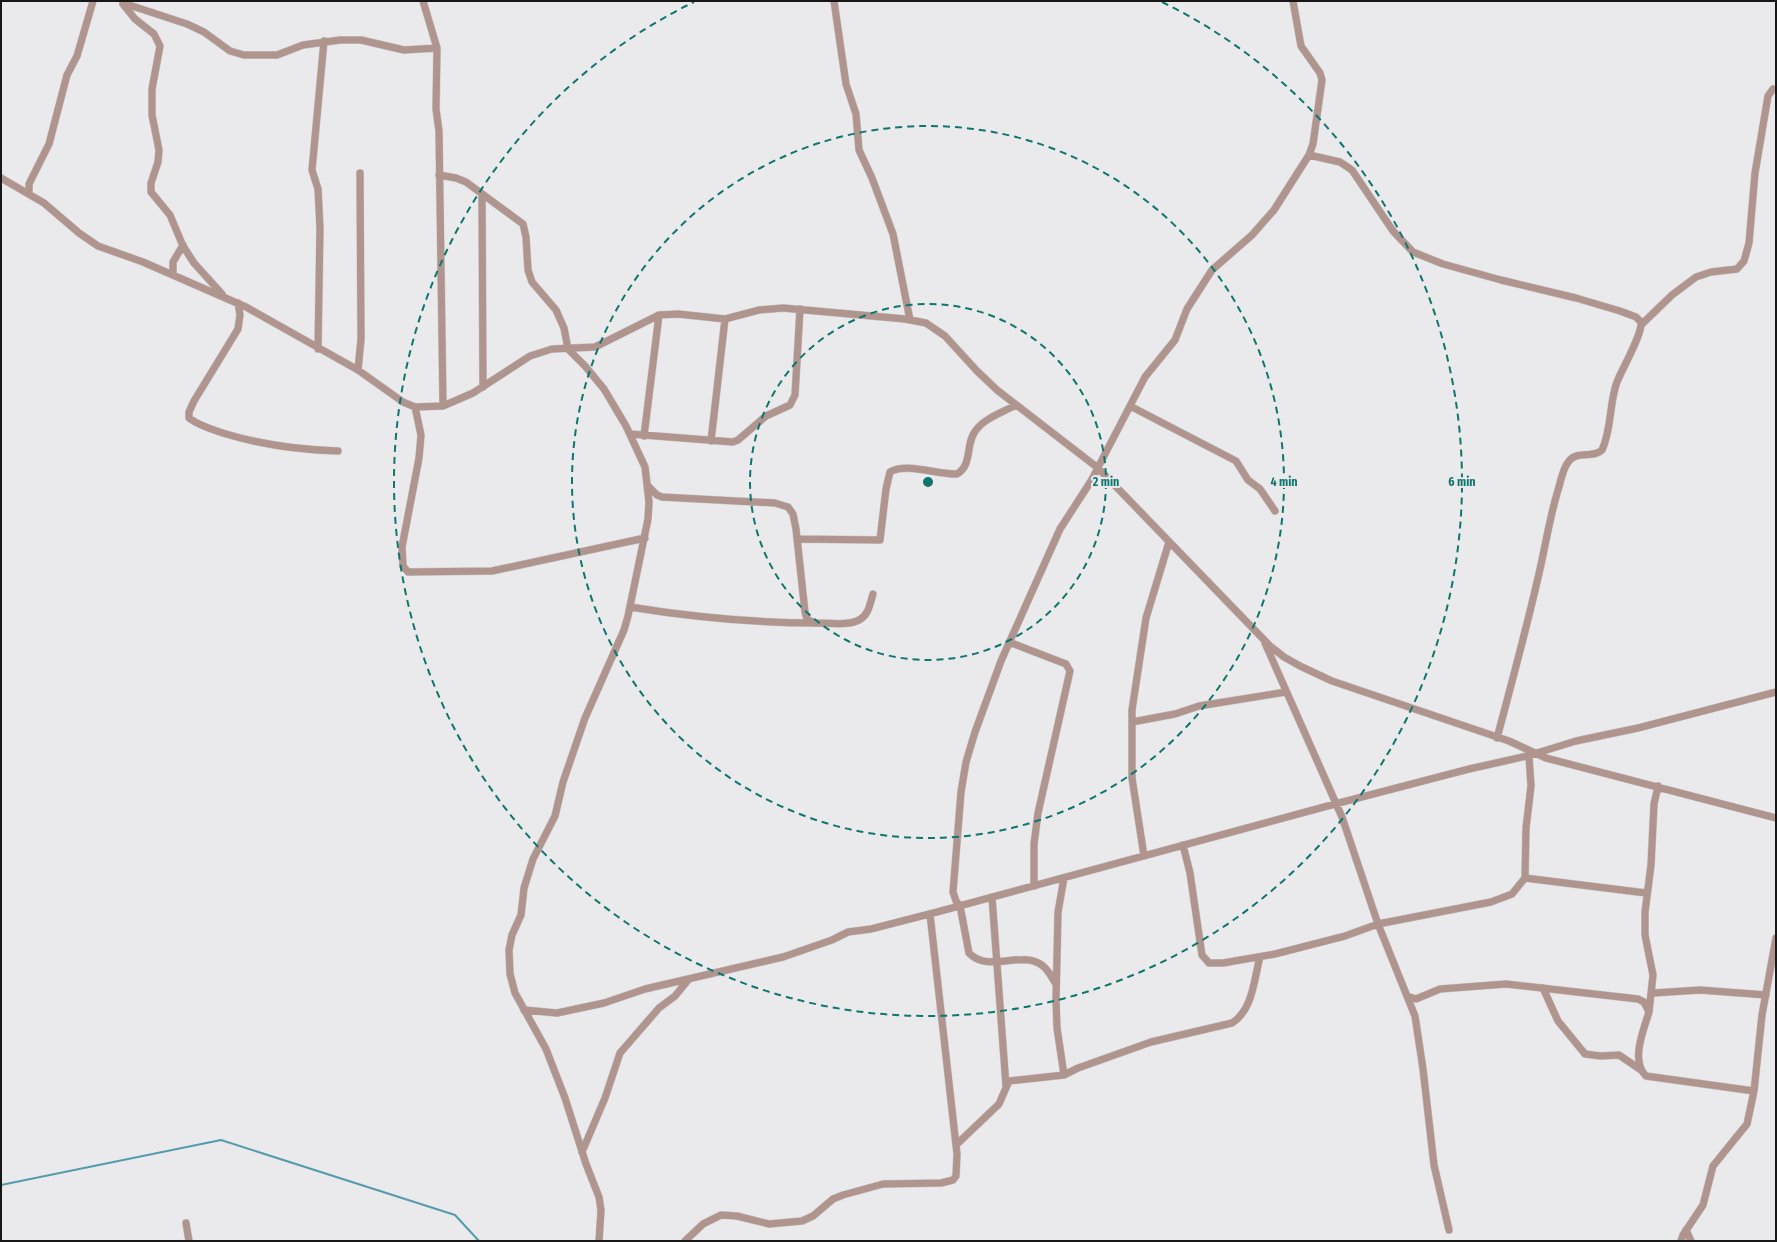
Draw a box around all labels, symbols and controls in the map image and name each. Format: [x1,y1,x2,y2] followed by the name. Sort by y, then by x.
[921,475,935,489] centre of rings
[1092,475,1119,489] text: 2 min
[1270,475,1298,489] text: 4 min
[1448,475,1476,489] text: 6 min

